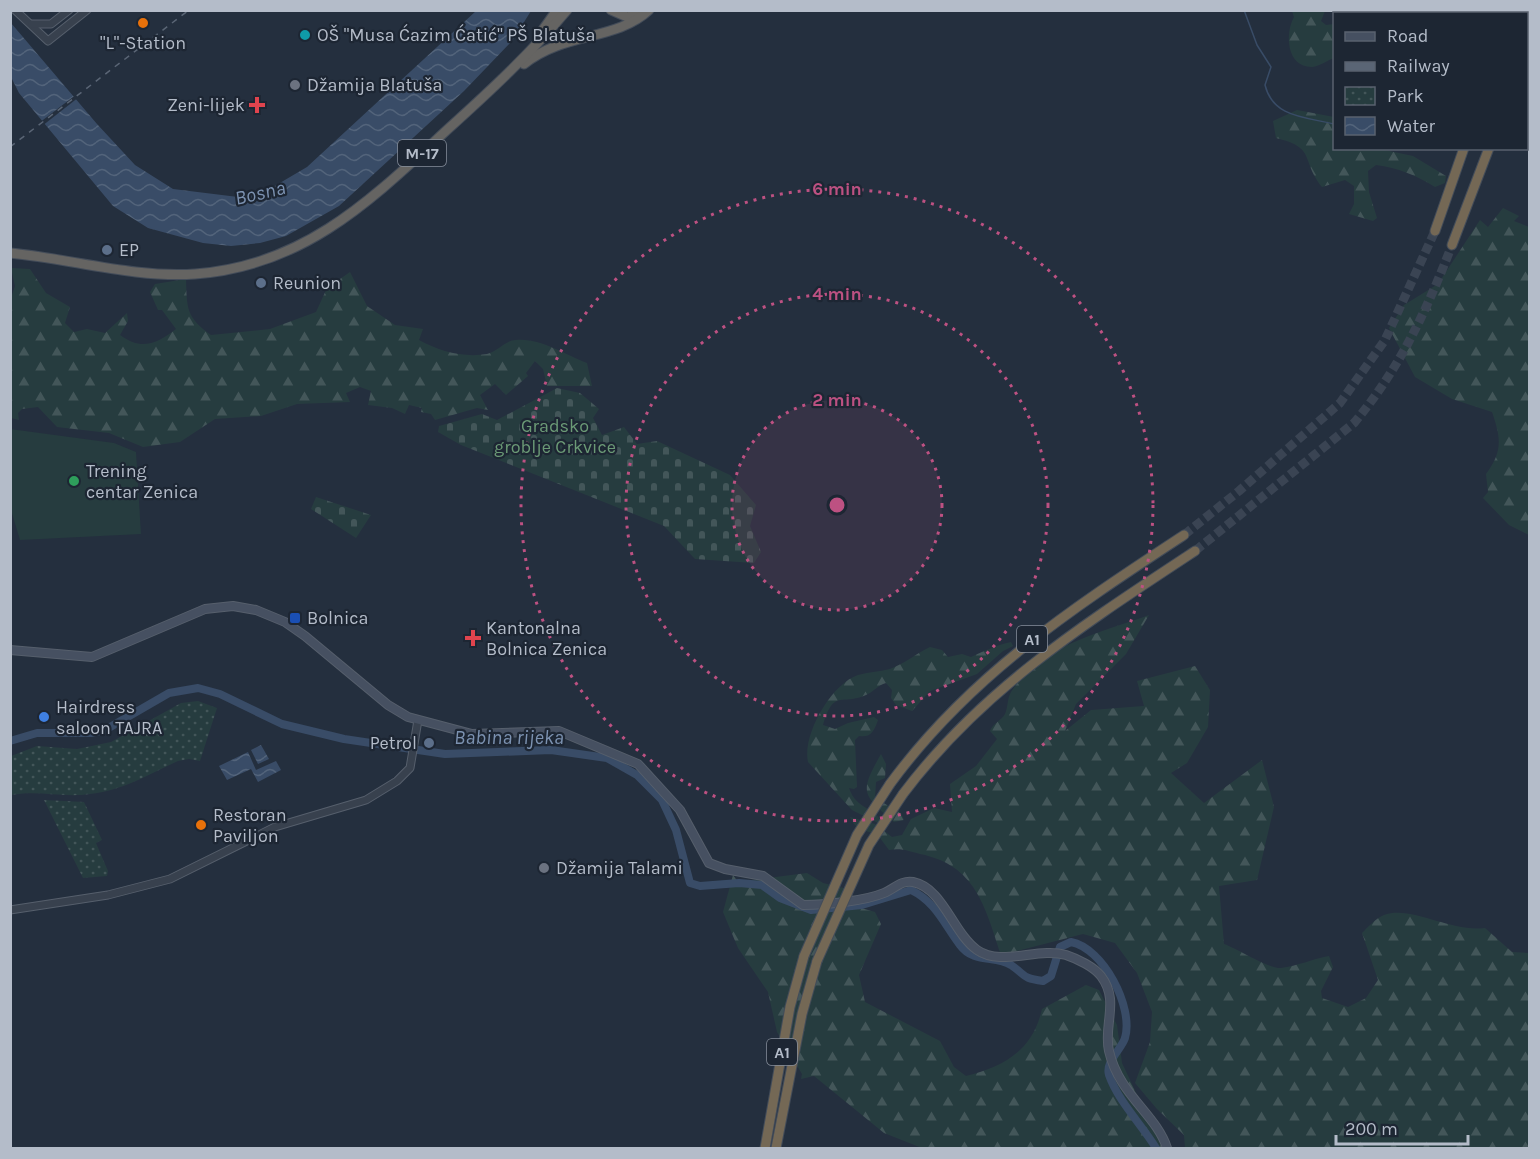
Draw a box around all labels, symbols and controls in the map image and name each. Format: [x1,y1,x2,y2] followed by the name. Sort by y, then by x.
[1333,12,1528,150] legend
[136,16,150,30] marker: "L"-Station
[317,23,595,46] place label: OŠ "Musa Ćazim Ćatić" PŠ Blatuša
[1387,25,1428,47] text: Road
[298,28,312,42] marker: OŠ "Musa Ćazim Ćatić" PŠ Blatuša
[100,32,186,54] place label: "L"-Station
[1387,55,1450,77] text: Railway
[307,74,443,96] place label: Džamija Blatuša
[288,78,302,92] marker: Džamija Blatuša
[1387,85,1424,107] text: Park
[167,94,245,116] place label: Zeni-lijek
[250,98,264,112] marker: Zeni-lijek
[1387,115,1435,137] text: Water
[398,140,446,166] road number: M-17
[232,176,288,210] water label: Bosna
[812,178,862,200] text: 6 min
[119,239,139,261] place label: EP
[100,243,114,257] marker: EP
[273,272,341,294] place label: Reunion
[254,276,268,290] marker: Reunion
[812,283,862,305] text: 4 min
[812,389,862,411] text: 2 min
[494,415,616,458] park label: Gradsko groblje Crkvice
[86,460,198,503] place label: Trening centar Zenica
[67,474,81,488] marker: Trening centar Zenica
[827,495,847,515] centre of rings
[307,607,369,629] place label: Bolnica
[288,611,302,625] marker: Bolnica
[486,617,607,660] place label: Kantonalna Bolnica Zenica
[1017,626,1047,652] road number: A1
[464,629,482,647] marker: Kantonalna Bolnica Zenica
[56,696,162,739] place label: Hairdress saloon TAJRA
[37,710,51,724] marker: Hairdress saloon TAJRA
[454,726,564,749] water label: Babina rijeka
[370,732,417,754] place label: Petrol
[422,736,436,750] marker: Petrol
[213,804,287,847] place label: Restoran Paviljon
[194,818,208,832] marker: Restoran Paviljon
[556,857,683,879] place label: Džamija Talami
[537,861,551,875] marker: Džamija Talami
[767,1039,797,1065] road number: A1
[1336,1108,1468,1146] scale bar
[1345,1118,1398,1140] text: 200 m

